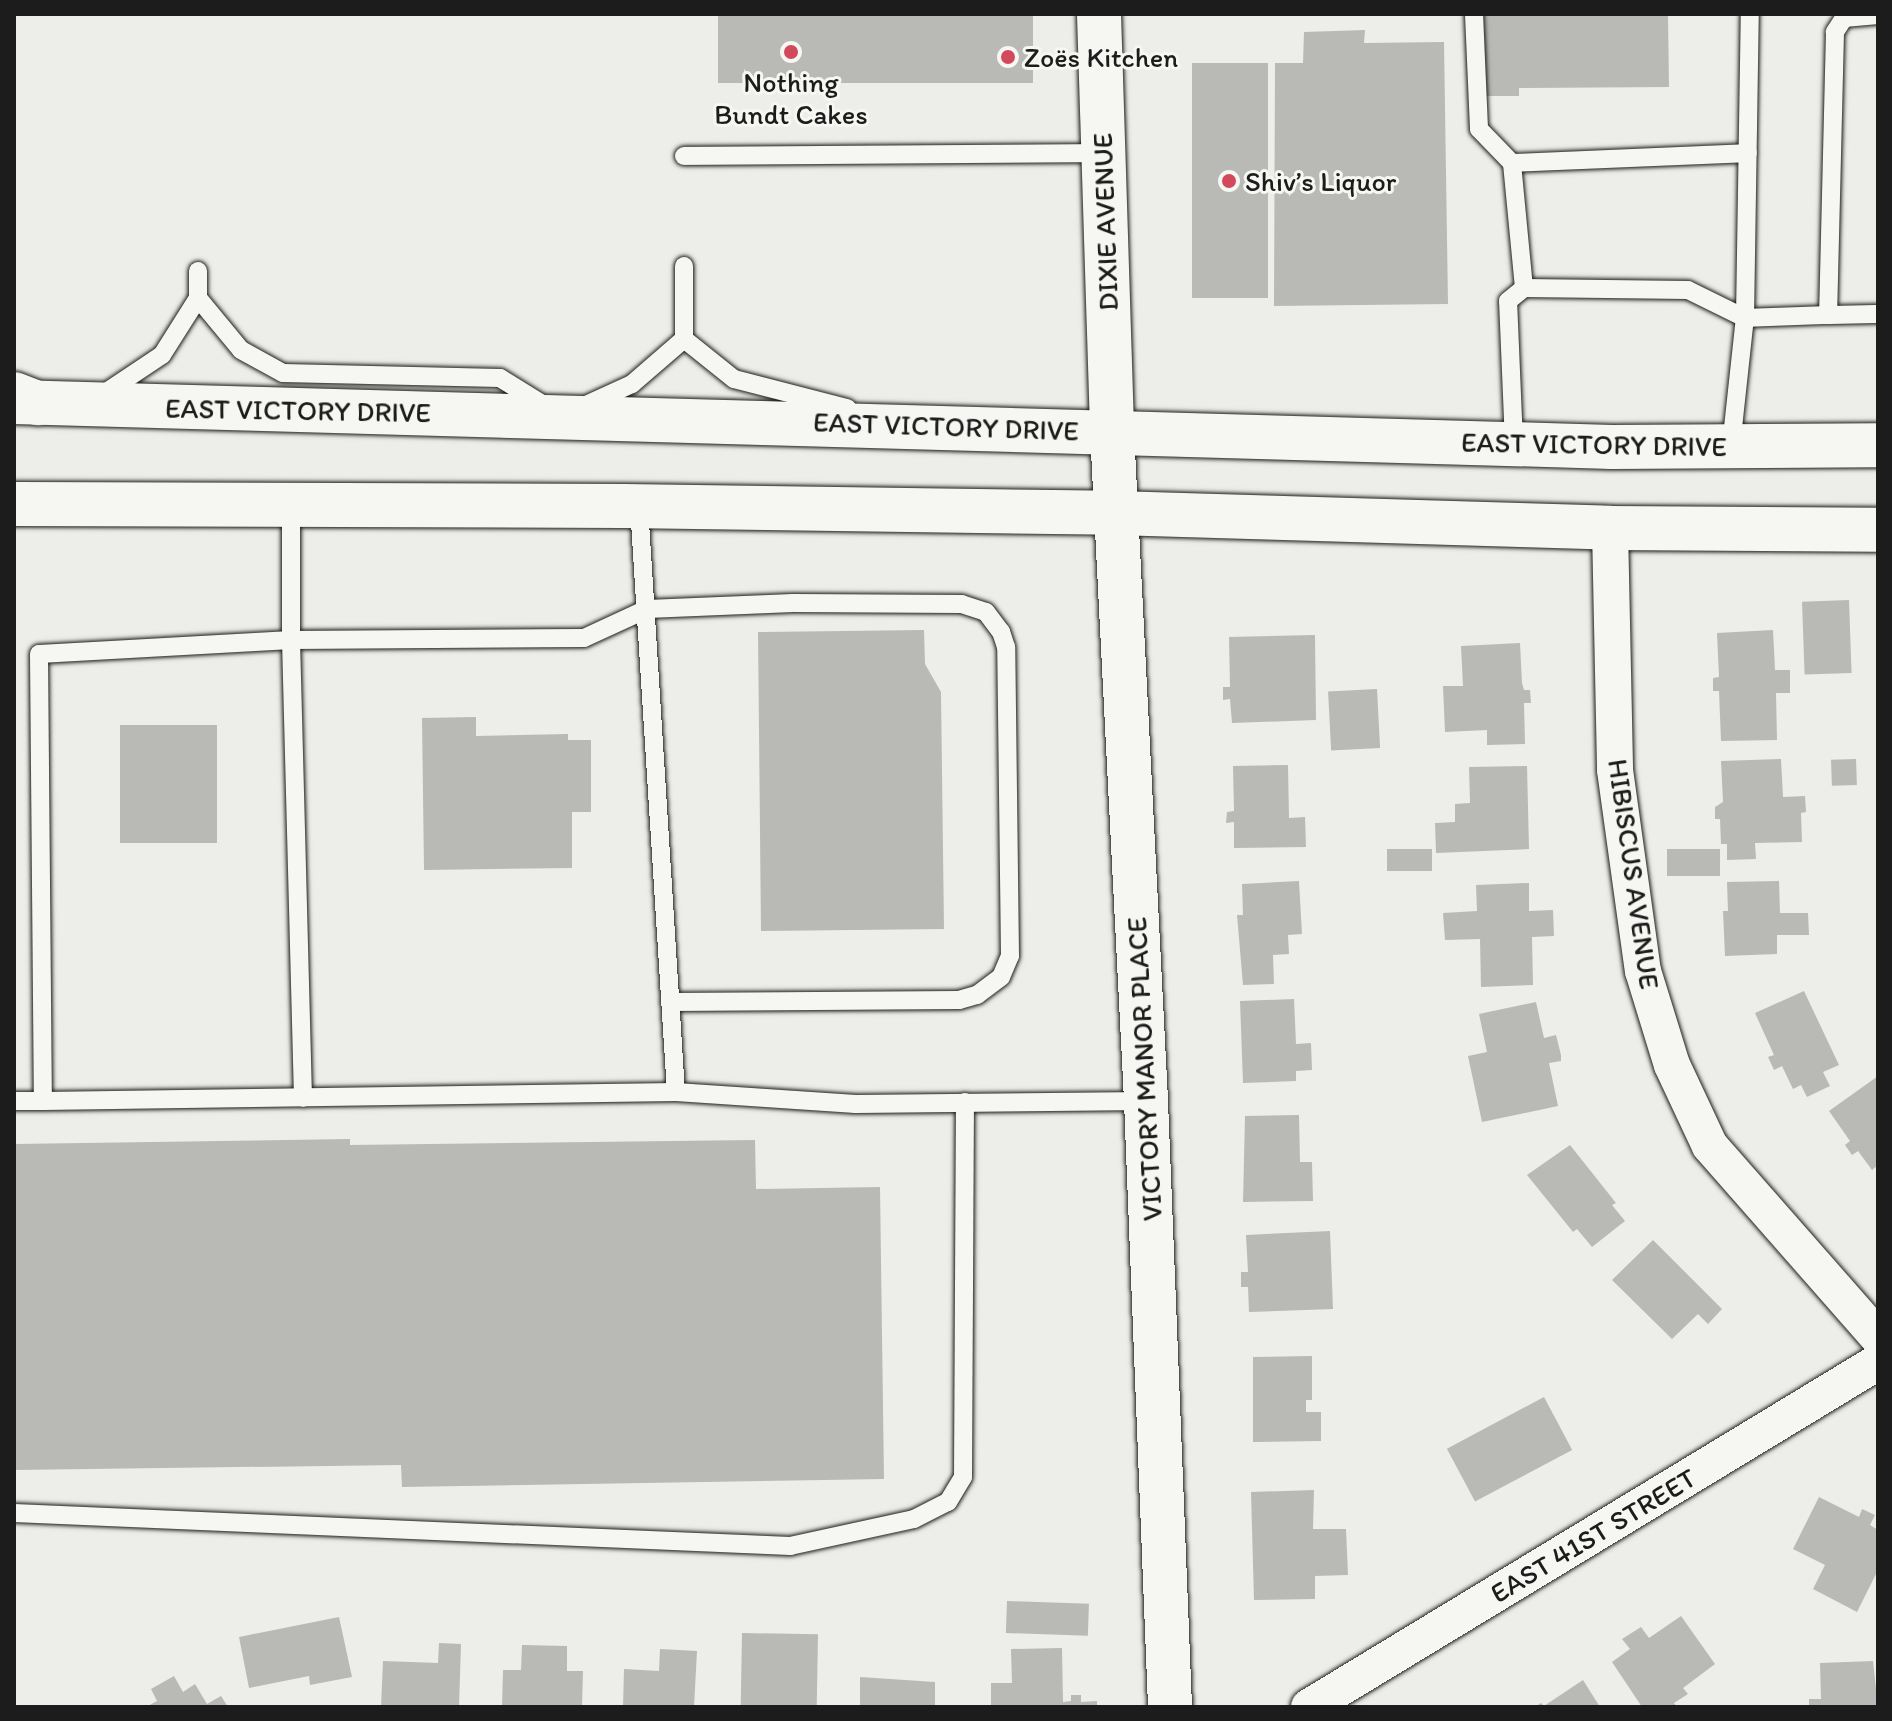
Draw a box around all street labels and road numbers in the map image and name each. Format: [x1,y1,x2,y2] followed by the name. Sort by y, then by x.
[1085,133,1125,311] street label: DIXIE AVENUE
[163,391,433,429] street label: EAST VICTORY DRIVE
[811,405,1081,447] street label: EAST VICTORY DRIVE
[1459,425,1729,463] street label: EAST VICTORY DRIVE
[1601,757,1667,991] street label: HIBISCUS AVENUE
[1119,916,1169,1222] street label: VICTORY MANOR PLACE
[1484,1460,1702,1610] street label: EAST 41ST STREET

